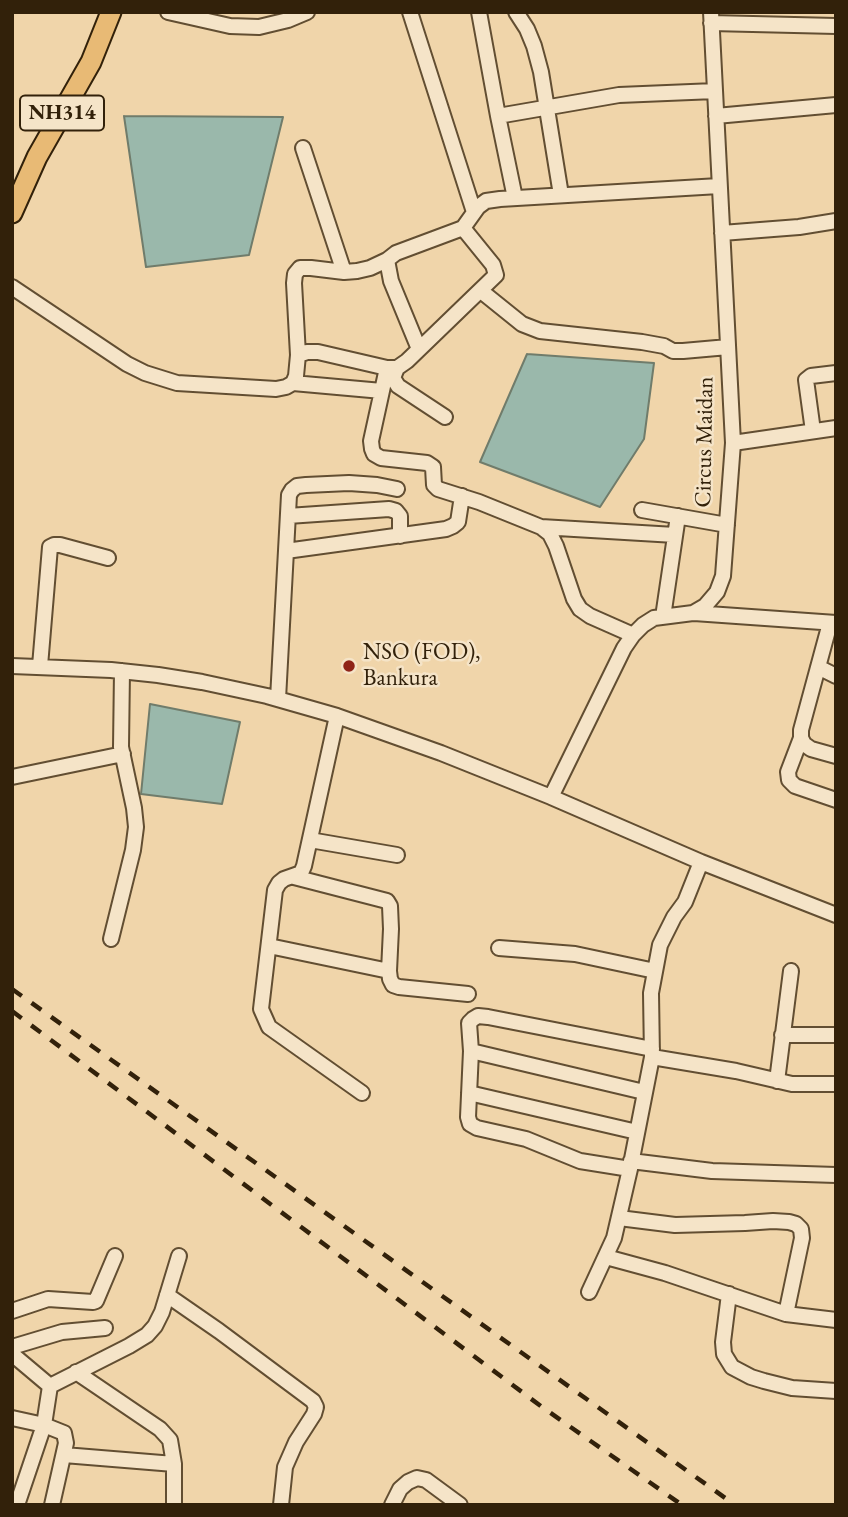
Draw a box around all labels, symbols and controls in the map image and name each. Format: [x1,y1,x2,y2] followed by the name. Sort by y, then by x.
[20,96,104,130] road number: NH314
[690,376,720,508] street label: Circus Maidan
[363,639,481,693] place label: NSO (FOD), Bankura
[341,658,357,674] marker: NSO (FOD), Bankura

